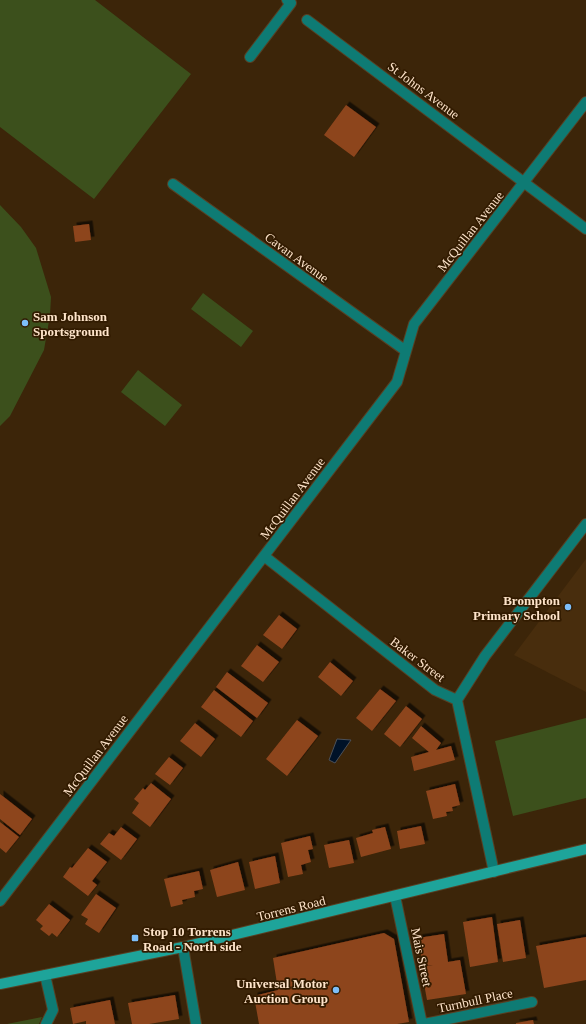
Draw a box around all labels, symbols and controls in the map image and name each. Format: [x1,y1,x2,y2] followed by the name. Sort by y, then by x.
[385,59,463,122] street label: St Johns Avenue
[434,188,507,275] street label: McQuillan Avenue
[262,229,332,286] street label: Cavan Avenue
[33,309,110,339] place label: Sam Johnson Sportsground
[20,318,30,328] marker: Sam Johnson Sportsground
[257,454,328,542] street label: McQuillan Avenue
[473,593,561,623] place label: Brompton Primary School
[563,602,573,612] marker: Brompton Primary School
[387,634,448,685] street label: Baker Street
[60,711,131,799] street label: McQuillan Avenue
[255,893,327,924] street label: Torrens Road
[143,924,242,954] place label: Stop 10 Torrens Road - North side
[408,926,435,988] street label: Mais Street
[130,933,140,943] marker: Stop 10 Torrens Road - North side
[236,976,328,1006] place label: Universal Motor Auction Group
[331,985,341,995] marker: Universal Motor Auction Group
[436,985,514,1016] street label: Turnbull Place

